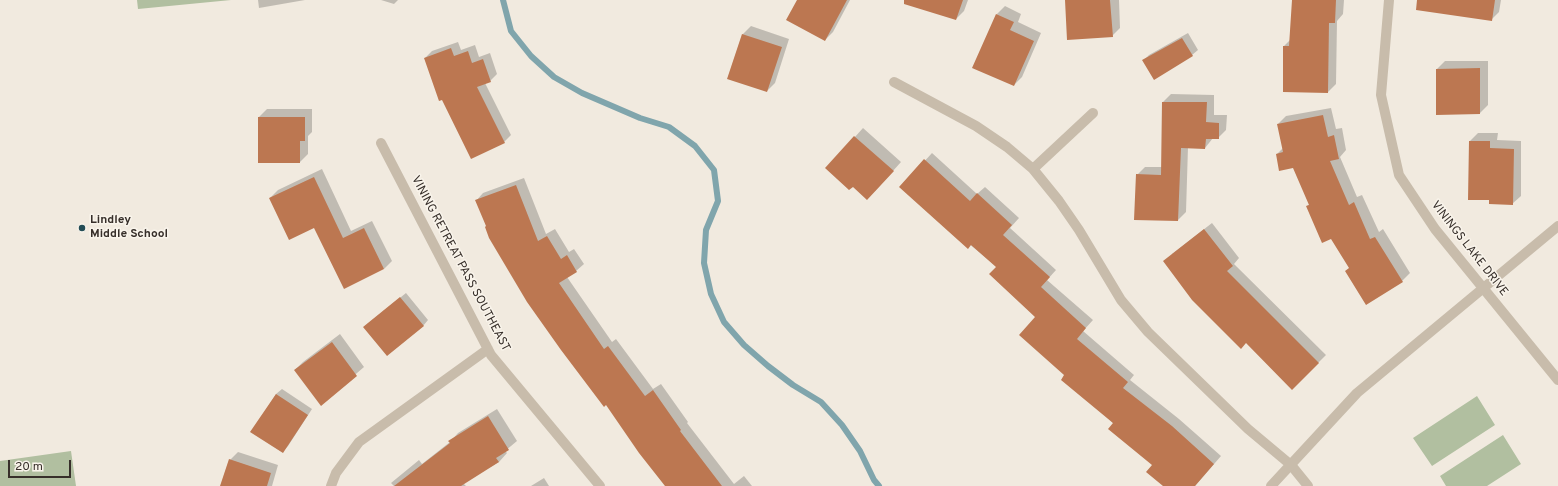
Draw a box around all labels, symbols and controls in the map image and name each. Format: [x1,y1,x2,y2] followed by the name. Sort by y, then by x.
[408,174,512,354] street label: VINING RETREAT PASS SOUTHEAST
[1427,199,1511,299] street label: VININGS LAKE DRIVE
[90,214,168,242] place label: Lindley Middle School
[77,223,87,233] marker: Lindley Middle School
[10,452,73,478] scale bar
[15,459,43,475] text: 20 m

